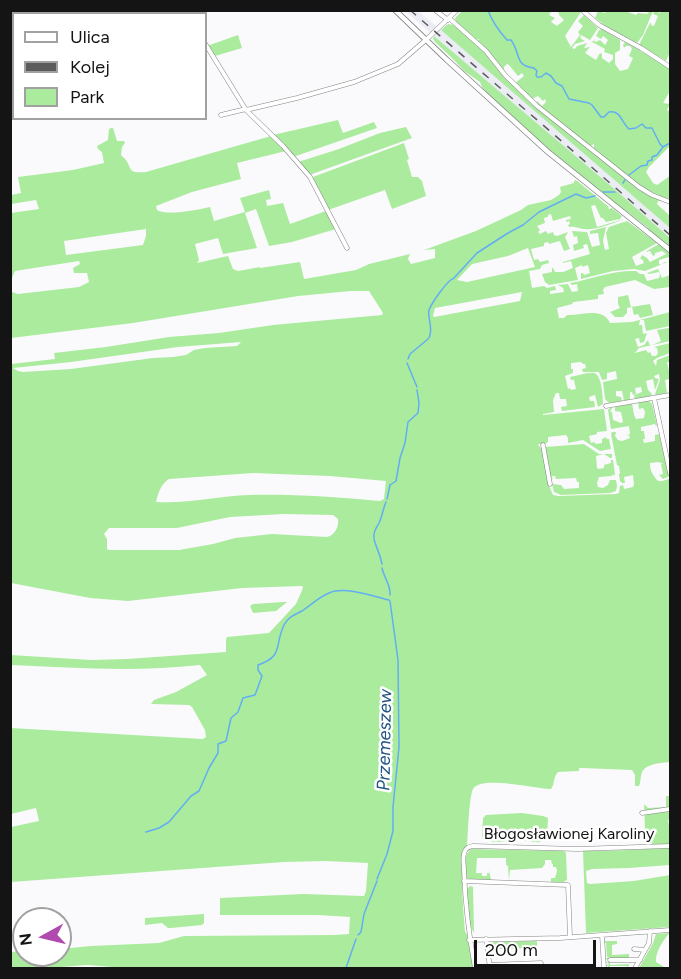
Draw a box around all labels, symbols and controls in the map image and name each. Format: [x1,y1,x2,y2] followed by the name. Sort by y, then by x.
[12,12,207,120] legend
[70,26,110,48] text: Ulica
[70,56,110,78] text: Kolej
[70,86,104,108] text: Park
[373,689,397,791] water label: Przemeszew
[484,824,654,844] street label: Błogosławionej Karoliny
[12,907,72,967] north arrow
[477,928,598,966] scale bar
[15,932,36,947] text: N
[485,939,538,961] text: 200 m

